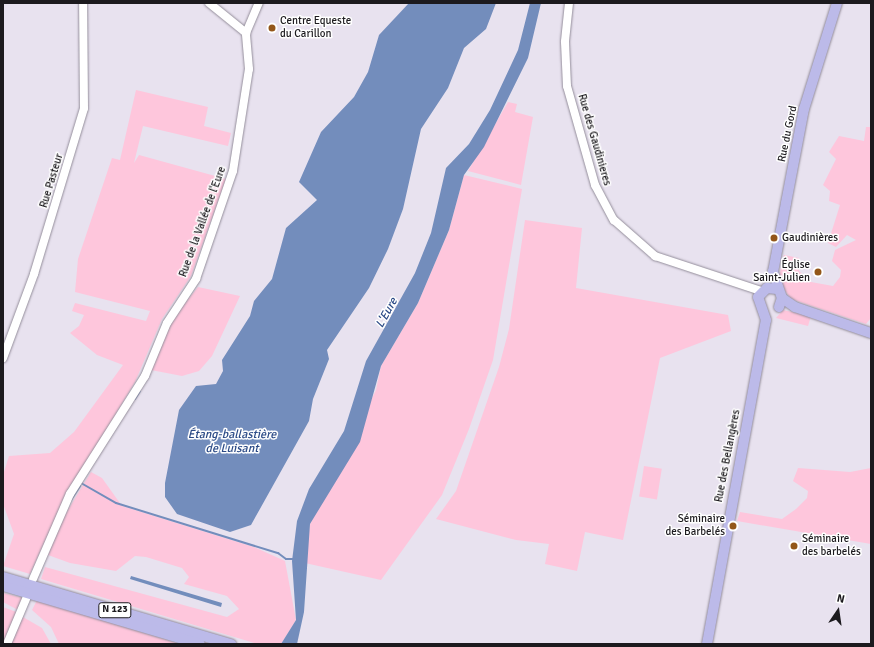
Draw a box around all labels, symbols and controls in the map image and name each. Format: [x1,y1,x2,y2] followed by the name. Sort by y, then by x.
[280,15,351,41] place label: Centre Equeste du Carillon
[267,23,277,33] marker: Centre Equeste du Carillon
[575,93,613,187] street label: Rue des Gaudinieres
[776,105,800,163] street label: Rue du Gord
[38,152,66,210] street label: Rue Pasteur
[177,165,229,279] street label: Rue de la Vallée de l'Eure
[782,231,838,245] place label: Gaudinières
[769,233,779,243] marker: Gaudinières
[753,259,810,285] place label: Église Saint-Julien
[813,267,823,277] marker: Église Saint-Julien
[373,296,401,330] water label: L'Eure
[713,408,743,504] street label: Rue des Bellangères
[188,428,276,456] water label: Étang-ballastière de Luisant
[665,513,725,539] place label: Séminaire des Barbelés
[728,521,738,531] marker: Séminaire des Barbelés
[802,533,861,559] place label: Séminaire des barbelés
[789,541,799,551] marker: Séminaire des barbelés
[818,591,858,631] north arrow
[836,592,846,606] text: N
[98,602,132,618] road number: N 123

